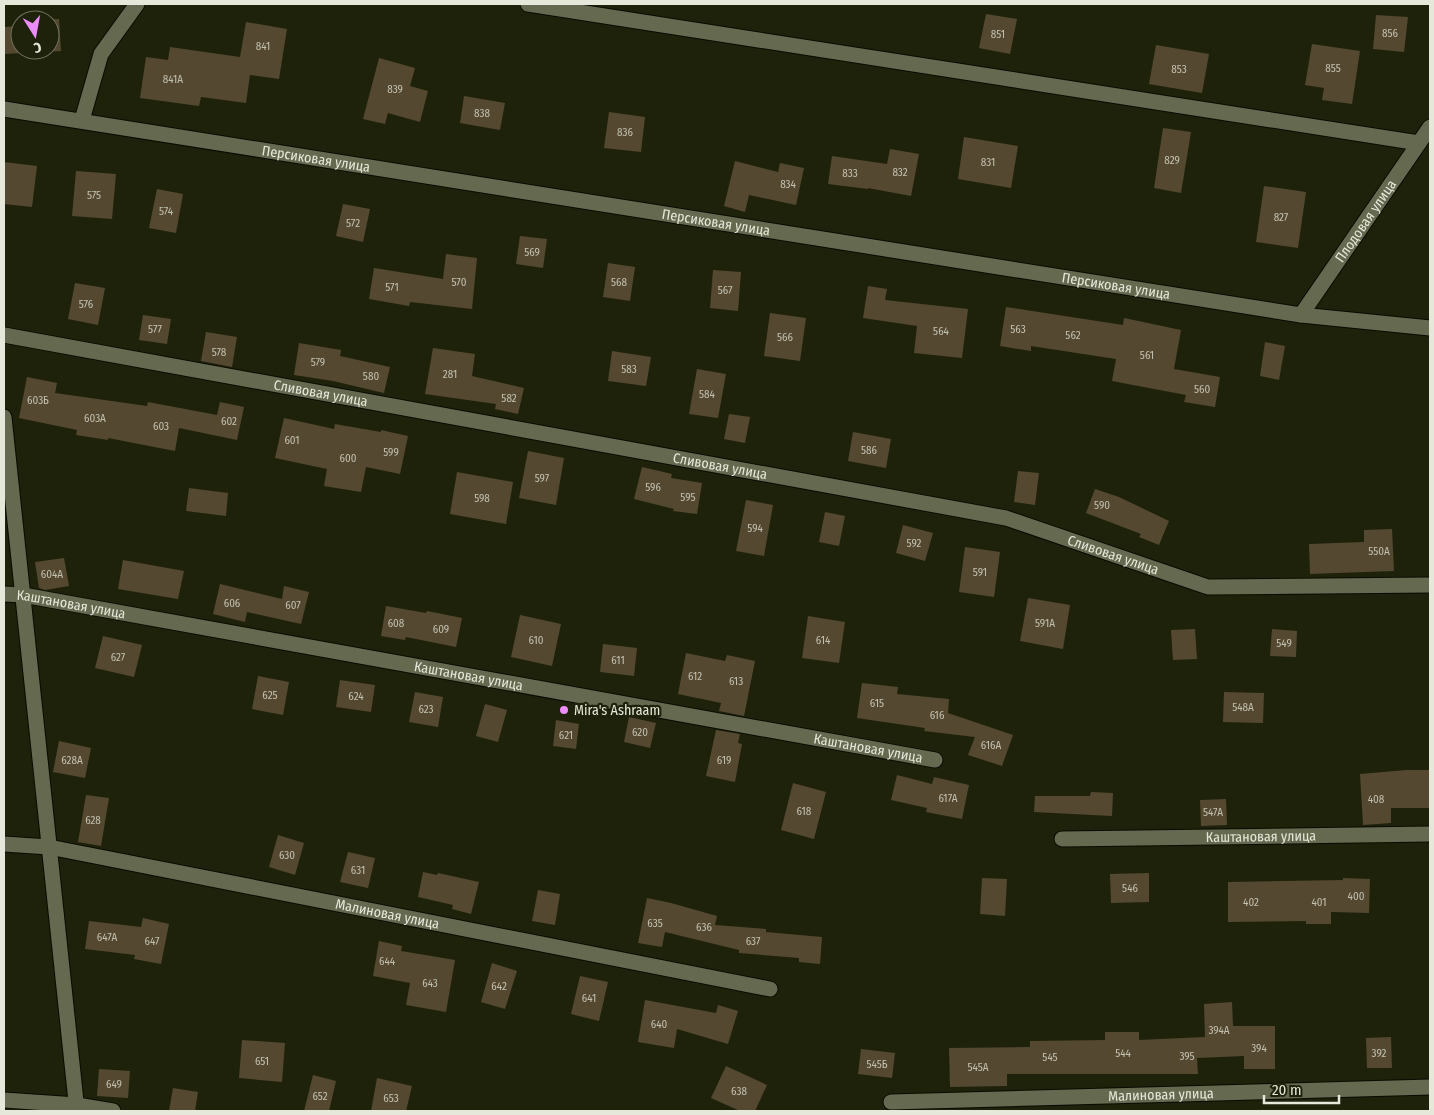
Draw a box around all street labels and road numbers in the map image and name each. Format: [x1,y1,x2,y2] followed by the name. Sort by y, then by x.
[261,142,372,176] street label: Персиковая улица
[1331,176,1400,266] street label: Плодовая улица
[661,205,772,239] street label: Персиковая улица
[1061,269,1172,303] street label: Персиковая улица
[272,376,369,410] street label: Сливовая улица
[672,449,769,483] street label: Сливовая улица
[1065,531,1161,578] street label: Сливовая улица
[16,586,127,622] street label: Каштановая улица
[413,657,525,694] street label: Каштановая улица
[812,730,924,766] street label: Каштановая улица
[1206,827,1316,846] street label: Каштановая улица
[334,895,441,932] street label: Малиновая улица
[1108,1085,1214,1104] street label: Малиновая улица

